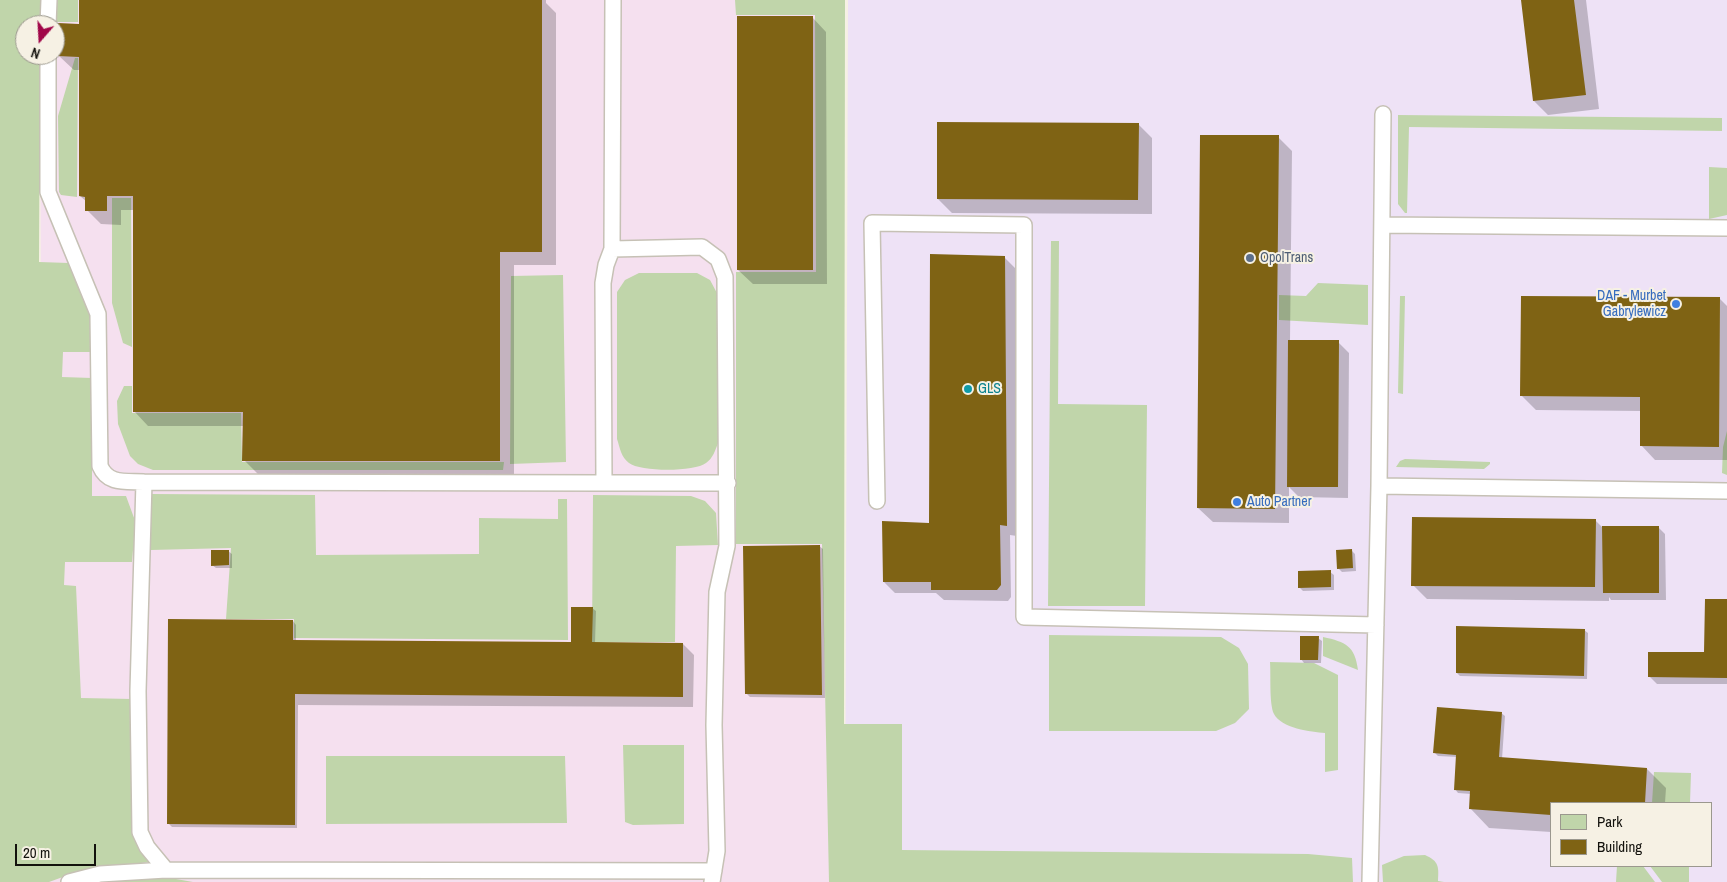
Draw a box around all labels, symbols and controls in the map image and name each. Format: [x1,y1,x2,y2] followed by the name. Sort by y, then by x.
[15,15,65,65] north arrow
[29,43,42,63] text: N
[1260,250,1313,266] place label: OpolTrans
[1244,252,1256,264] marker: OpolTrans
[1597,288,1666,321] place label: DAF - Murbet Gabrylewicz
[1670,298,1682,310] marker: DAF - Murbet Gabrylewicz
[978,381,1001,397] place label: GLS
[962,383,974,395] marker: GLS
[1247,494,1311,510] place label: Auto Partner
[1231,496,1243,508] marker: Auto Partner
[1550,802,1712,867] legend
[1597,811,1622,832] text: Park
[18,834,99,866] scale bar
[1597,836,1642,857] text: Building
[23,842,50,863] text: 20 m

